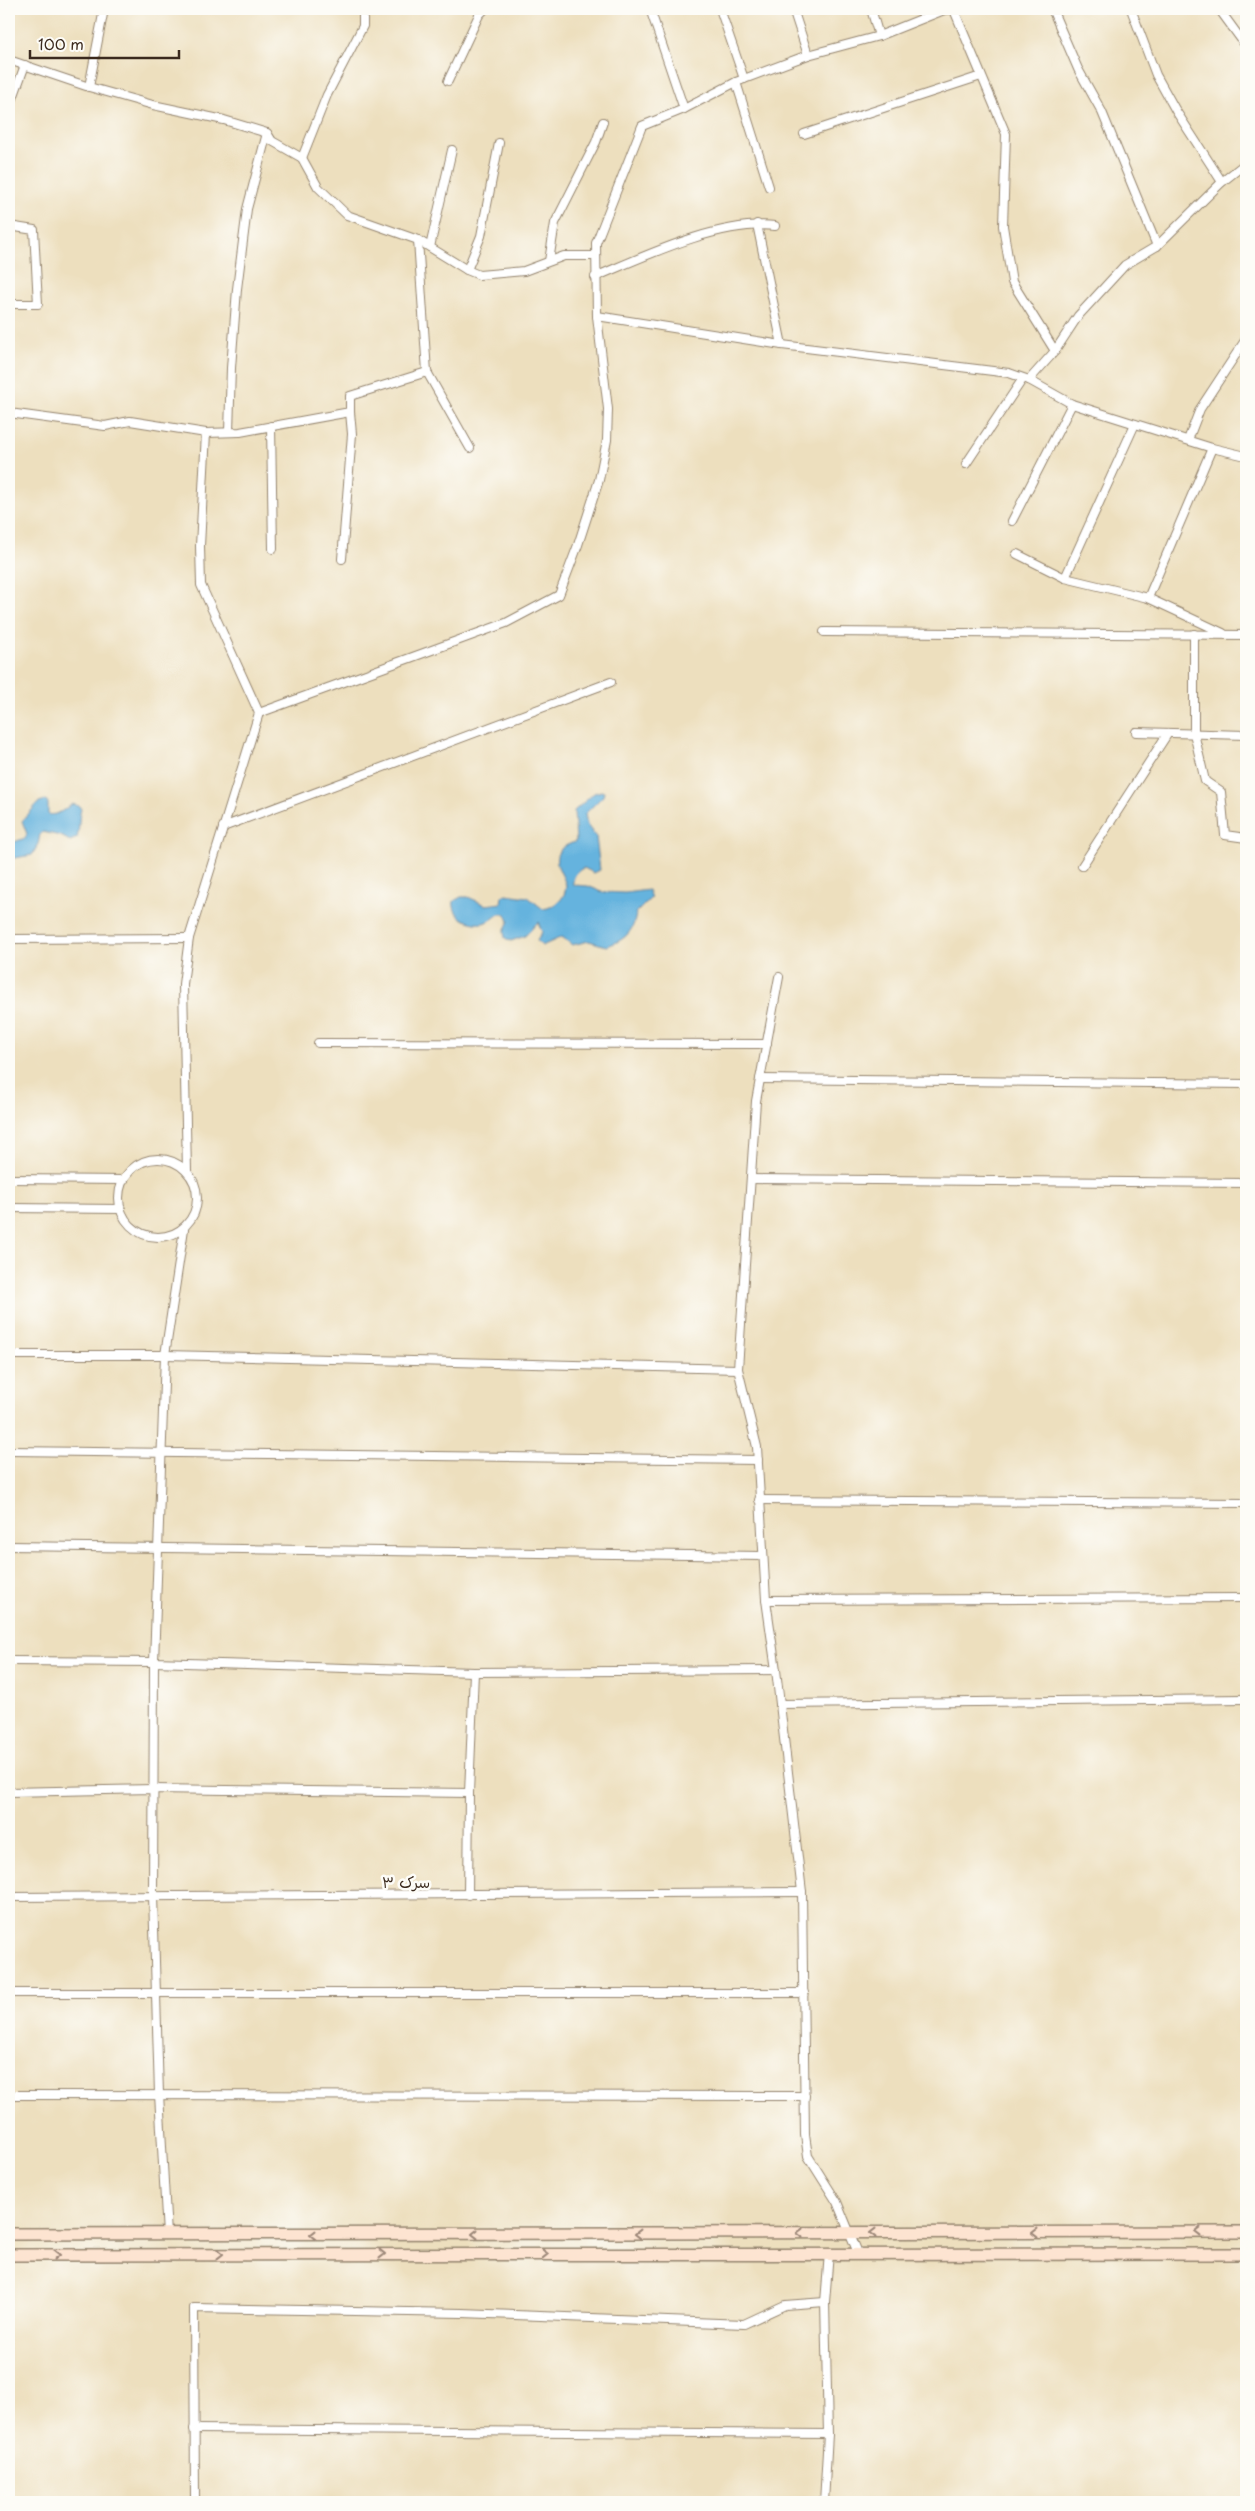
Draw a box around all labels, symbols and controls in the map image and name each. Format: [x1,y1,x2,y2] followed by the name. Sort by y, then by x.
[30,28,179,60] scale bar
[38,32,84,55] text: 100 m
[382,1870,430,1893] street label: سرک ۳
[1031,2227,1039,2238] one-way arrow
[1193,2227,1201,2237] one-way arrow
[796,2228,804,2238] one-way arrow
[868,2228,876,2238] one-way arrow
[309,2229,317,2240] one-way arrow
[471,2229,479,2239] one-way arrow
[634,2229,642,2239] one-way arrow
[216,2249,224,2259] one-way arrow
[379,2249,387,2259] one-way arrow
[542,2249,549,2259] one-way arrow
[54,2250,62,2260] one-way arrow

